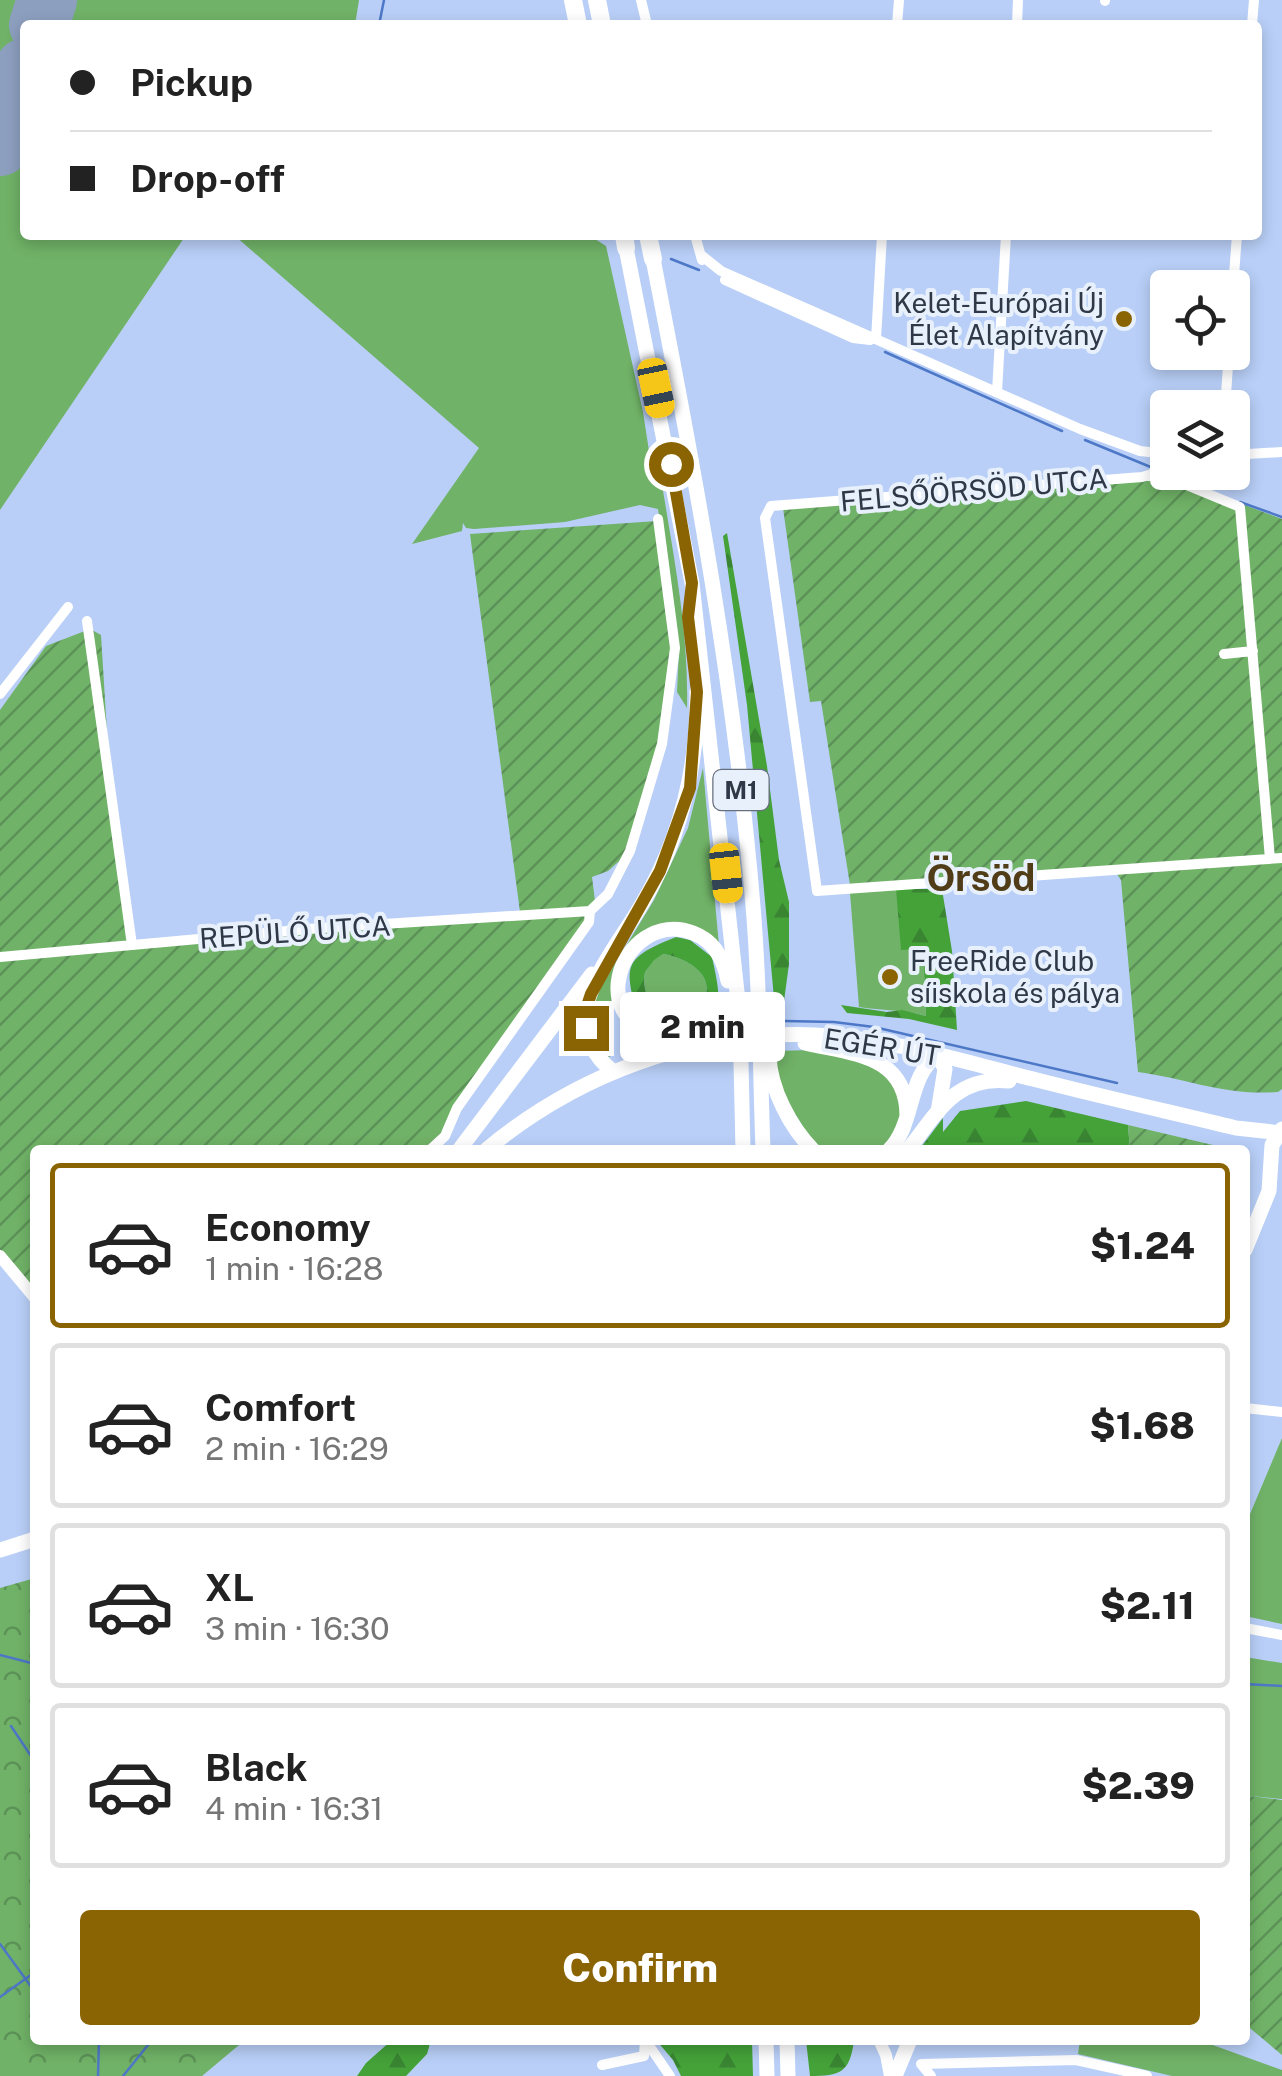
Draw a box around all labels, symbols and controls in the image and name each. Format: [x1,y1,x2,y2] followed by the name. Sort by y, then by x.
[130,60,253,105] text: Pickup
[130,156,285,201] text: Drop-off
[1150,270,1250,490] map controls
[1150,270,1250,370] button: locate
[893,286,1104,351] place label: Kelet-Európai Új Élet Alapítvány
[1113,308,1135,330] marker: Kelet-Európai Új Élet Alapítvány
[635,356,677,420] car
[1150,390,1250,490] button: layers
[649,442,694,487] route start
[839,461,1109,518] street label: FELSŐÖRSÖD UTCA
[714,770,768,810] road number: M1
[708,842,744,904] car
[927,855,1036,900] district label: Örsöd
[198,908,392,955] street label: REPÜLŐ UTCA
[910,944,1120,1009] place label: FreeRide Club síiskola és pálya
[879,966,901,988] marker: FreeRide Club síiskola és pálya
[621,993,786,1063] callout: 2 min
[564,1006,609,1051] route end
[660,1008,745,1045] text: 2 min
[822,1021,943,1072] street label: EGÉR ÚT
[85,1201,175,1291] icon: car
[205,1205,371,1250] text: Economy
[1090,1223,1195,1268] text: $1.24
[205,1250,383,1287] text: 1 min · 16:28
[85,1381,175,1471] icon: car
[205,1385,356,1430] text: Comfort
[1089,1403,1195,1448] text: $1.68
[205,1430,389,1467] text: 2 min · 16:29
[85,1561,175,1651] icon: car
[205,1565,254,1610] text: XL
[1100,1583,1195,1628] text: $2.11
[205,1610,390,1647] text: 3 min · 16:30
[85,1741,175,1831] icon: car
[205,1745,308,1790] text: Black
[1081,1763,1195,1808] text: $2.39
[205,1790,383,1827] text: 4 min · 16:31
[80,1910,1200,2025] button: Confirm

